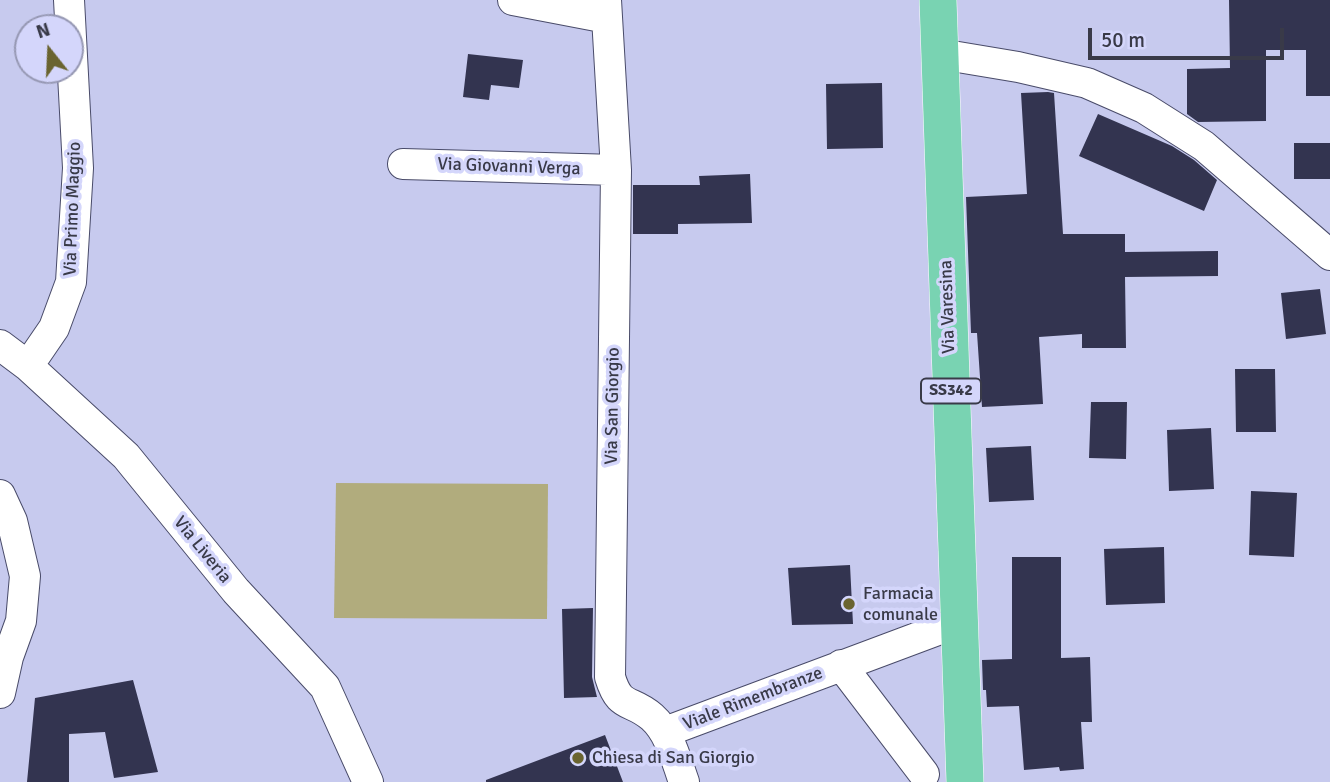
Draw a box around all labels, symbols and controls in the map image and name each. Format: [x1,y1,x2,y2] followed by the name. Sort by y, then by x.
[14,14,84,84] north arrow
[1092,14,1288,58] scale bar
[33,17,53,44] text: N
[1101,27,1145,53] text: 50 m
[60,141,86,277] street label: Via Primo Maggio
[437,154,581,180] street label: Via Giovanni Verga
[936,260,960,354] street label: Via Varesina
[601,347,625,465] street label: Via San Giorgio
[921,378,981,404] road number: SS342
[168,512,236,588] street label: Via Liveria
[863,583,938,626] place label: Farmacia comunale
[841,596,857,612] marker: Farmacia comunale
[680,662,826,736] street label: Viale Rimembranze
[592,747,755,769] place label: Chiesa di San Giorgio
[570,750,586,766] marker: Chiesa di San Giorgio

